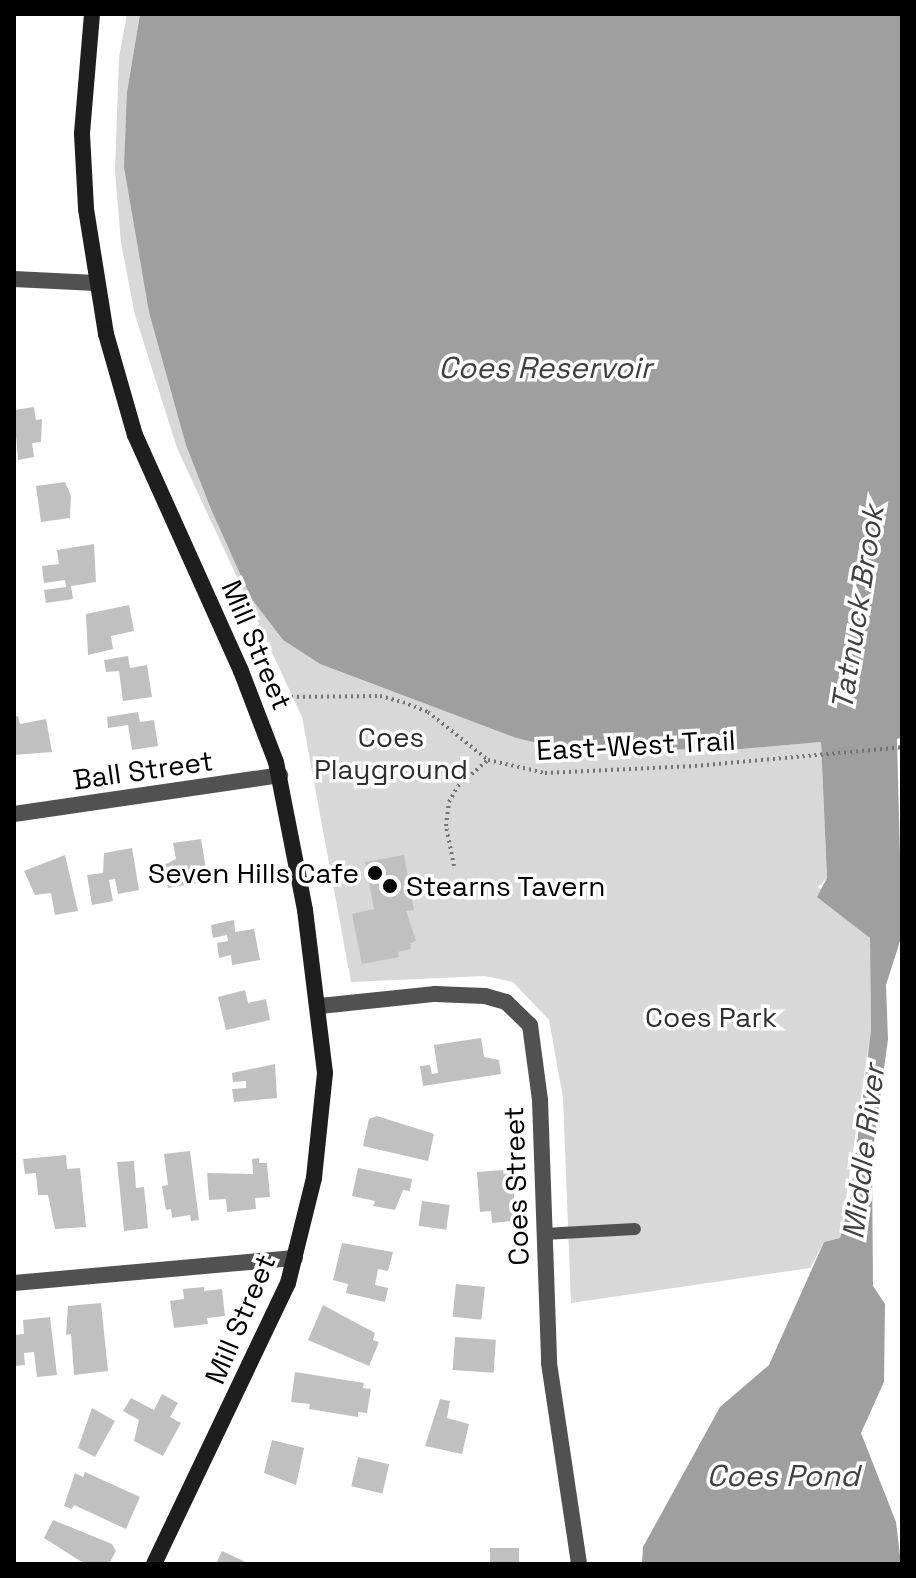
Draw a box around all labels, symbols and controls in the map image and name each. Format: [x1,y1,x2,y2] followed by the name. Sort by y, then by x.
[438,350,652,386] water label: Coes Reservoir
[824,503,892,713] water label: Tatnuck Brook
[215,575,299,715] street label: Mill Street
[314,720,468,786] park label: Coes Playground
[535,723,737,767] street label: East-West Trail
[71,744,215,796] street label: Ball Street
[148,856,359,890] place label: Seven Hills Cafe
[366,864,384,882] marker: Seven Hills Cafe
[406,869,606,903] place label: Stearns Tavern
[381,877,399,895] marker: Stearns Tavern
[645,1000,777,1034] park label: Coes Park
[835,1063,893,1241] water label: Middle River
[496,1106,536,1266] street label: Coes Street
[198,1249,282,1389] street label: Mill Street
[707,1458,859,1494] water label: Coes Pond

